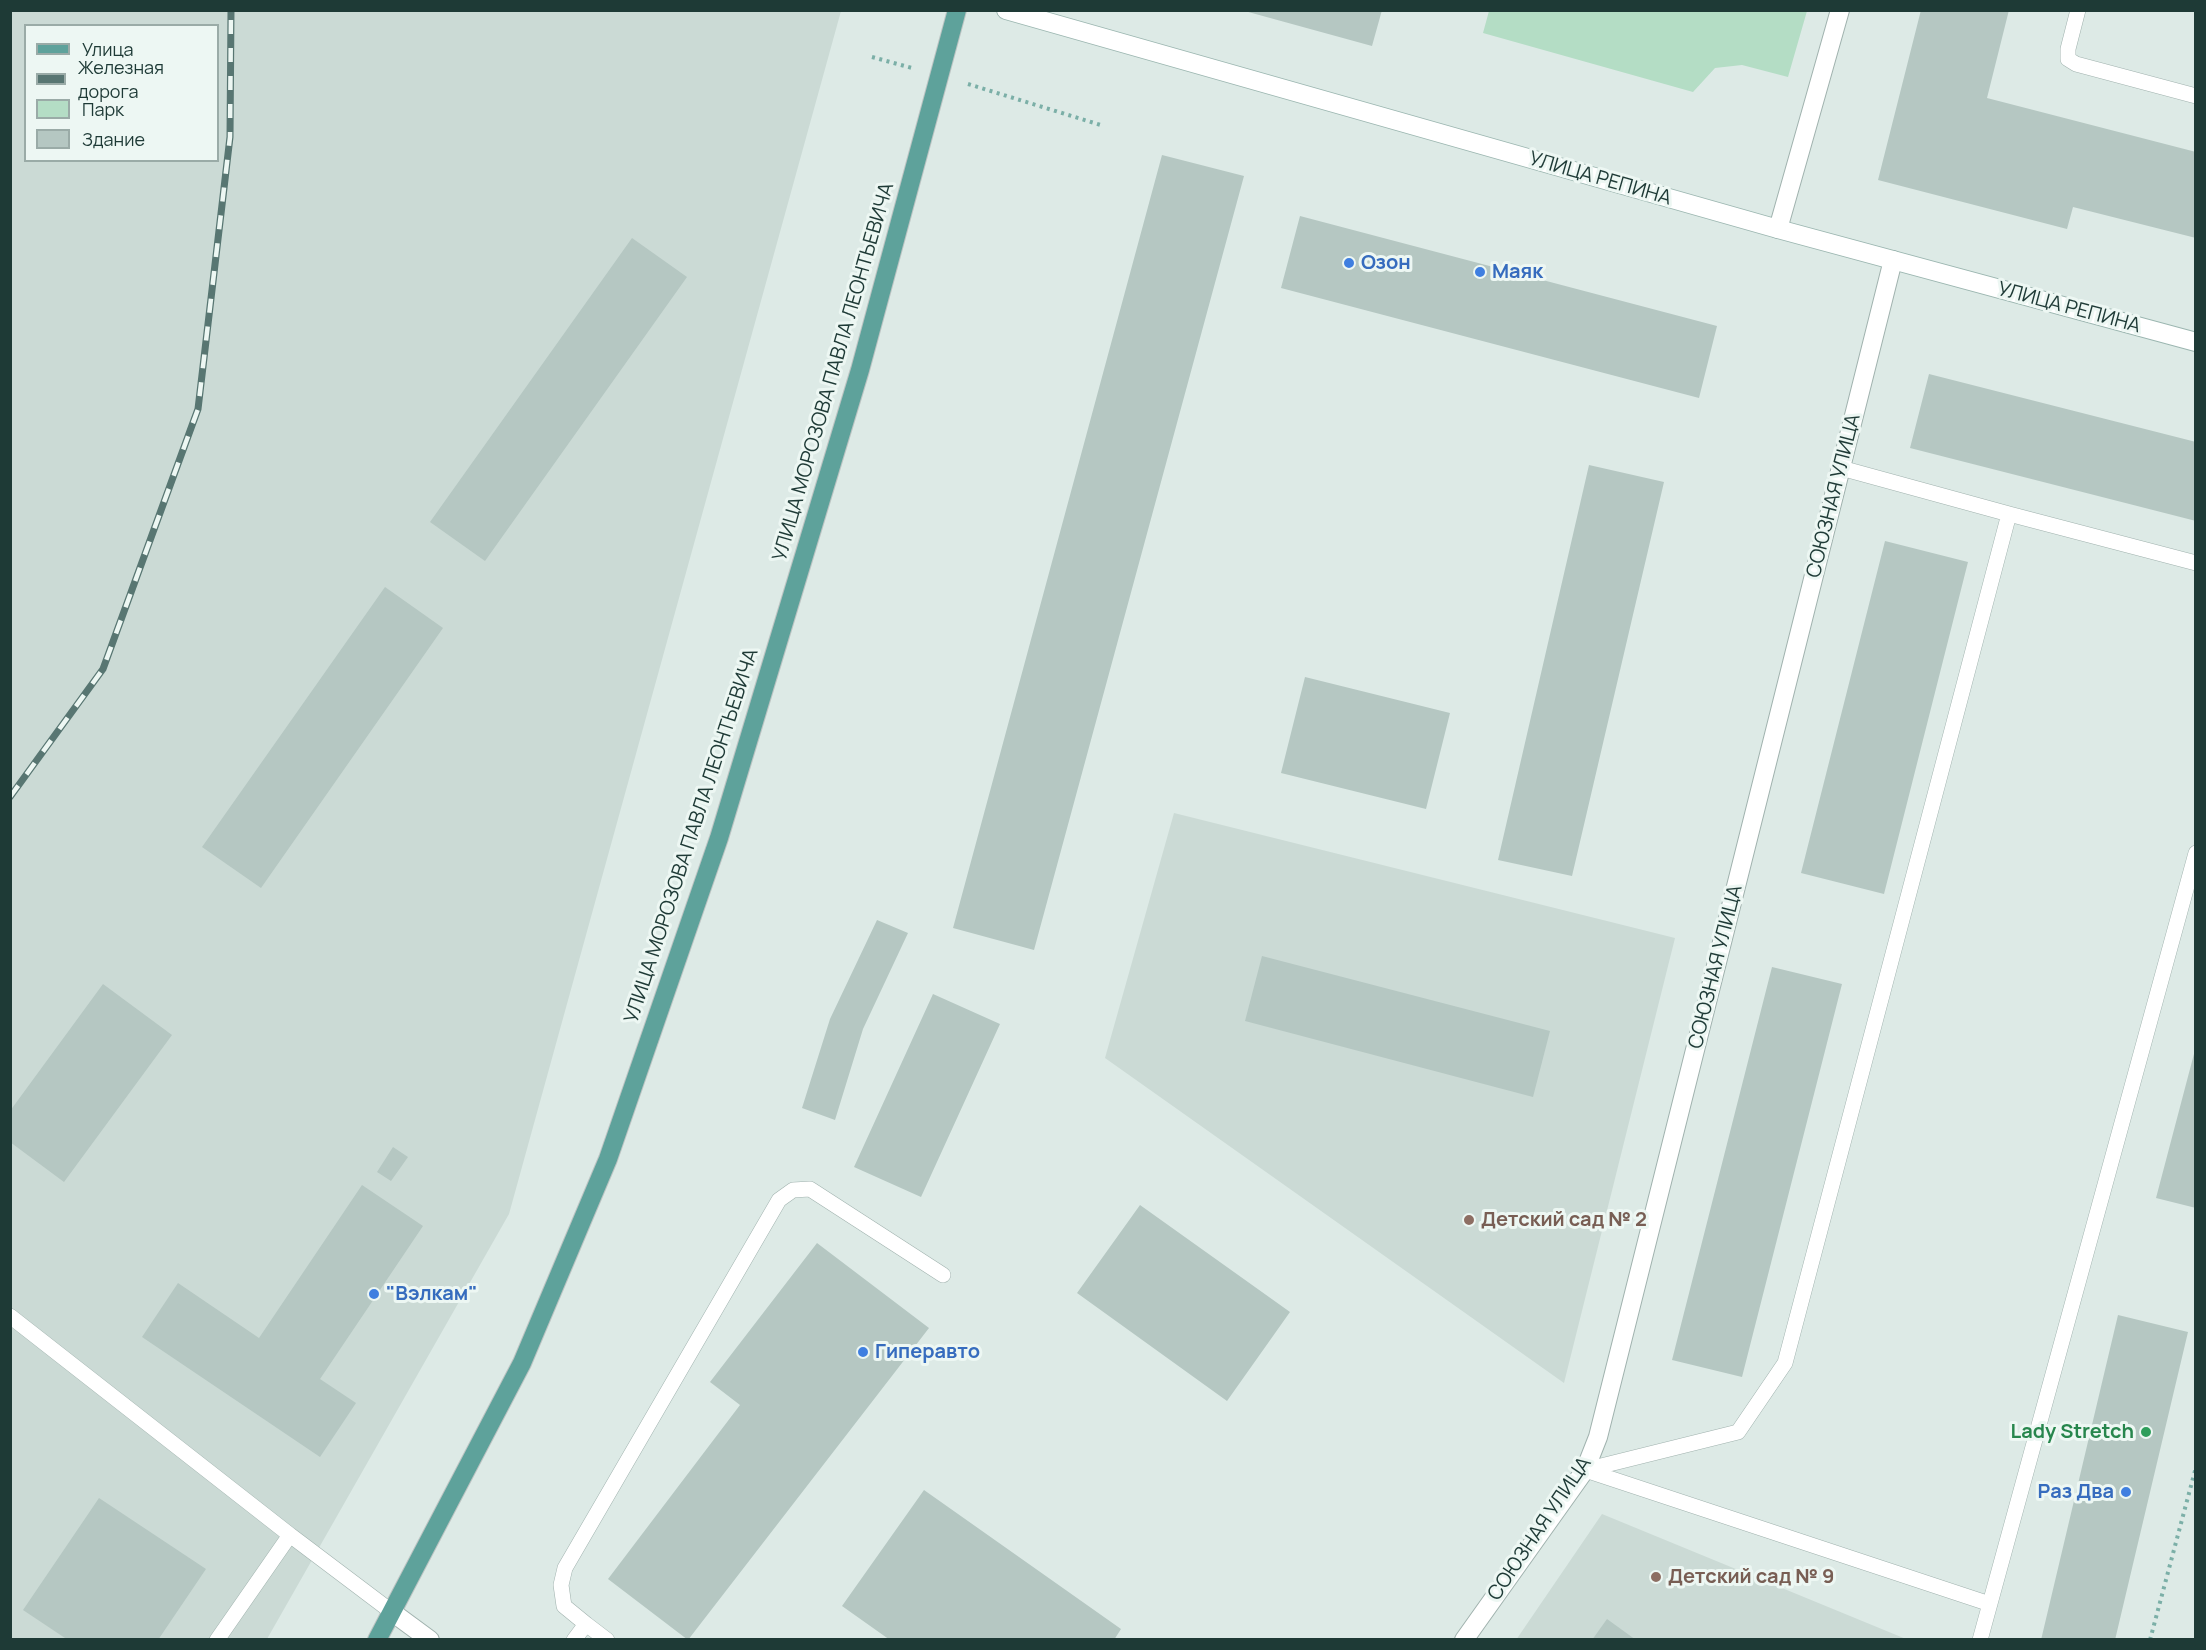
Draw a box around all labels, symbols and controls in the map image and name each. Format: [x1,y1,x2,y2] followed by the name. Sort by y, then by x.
[24,24,219,162] legend
[82,37,134,61] text: Улица
[78,55,164,103] text: Железная дорога
[82,97,124,121] text: Парк
[82,127,145,151] text: Здание
[1526,147,1674,211] street label: УЛИЦА РЕПИНА
[768,180,900,564] street label: УЛИЦА МОРОЗОВА ПАВЛА ЛЕОНТЬЕВИЧА
[1361,251,1411,275] place label: Озон
[1342,256,1356,270] marker: Озон
[1492,260,1543,284] place label: Маяк
[1473,265,1487,279] marker: Маяк
[1995,277,2143,339] street label: УЛИЦА РЕПИНА
[1802,412,1866,580] street label: СОЮЗНАЯ УЛИЦА
[620,646,764,1026] street label: УЛИЦА МОРОЗОВА ПАВЛА ЛЕОНТЬЕВИЧА
[1684,883,1748,1051] street label: СОЮЗНАЯ УЛИЦА
[1481,1208,1647,1232] place label: Детский сад № 2
[1462,1213,1476,1227] marker: Детский сад № 2
[386,1282,478,1306] place label: "Вэлкам"
[367,1287,381,1301] marker: "Вэлкам"
[875,1340,980,1364] place label: Гиперавто
[856,1345,870,1359] marker: Гиперавто
[2011,1420,2134,1444] place label: Lady Stretch
[2139,1425,2153,1439] marker: Lady Stretch
[1483,1453,1597,1605] street label: СОЮЗНАЯ УЛИЦА
[2038,1480,2114,1504] place label: Раз Два
[2119,1485,2133,1499] marker: Раз Два
[1668,1565,1834,1589] place label: Детский сад № 9
[1649,1570,1663,1584] marker: Детский сад № 9

